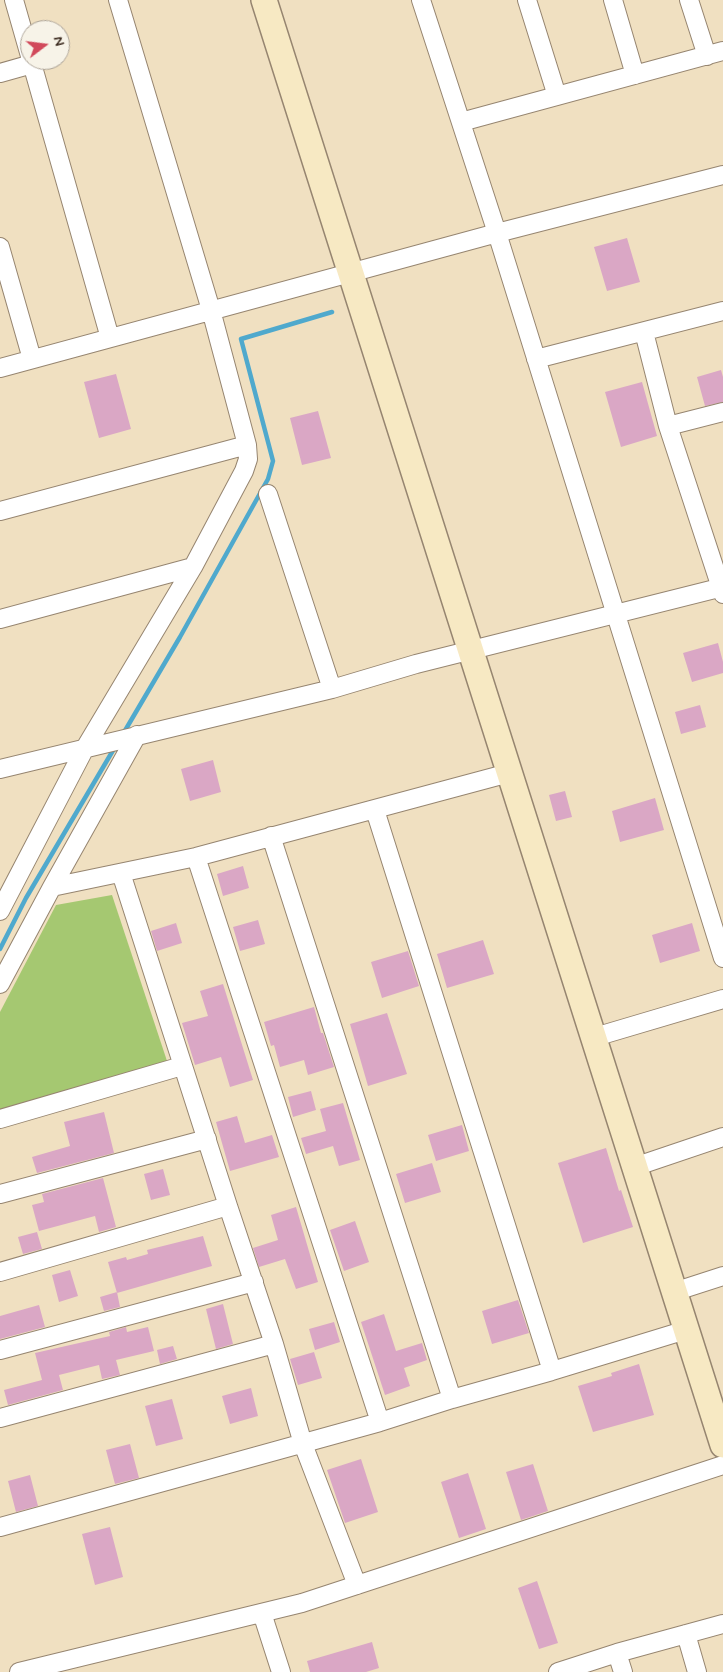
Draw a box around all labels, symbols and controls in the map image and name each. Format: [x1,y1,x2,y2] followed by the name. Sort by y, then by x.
[20,20,70,70] north arrow
[49,35,68,48] text: N

